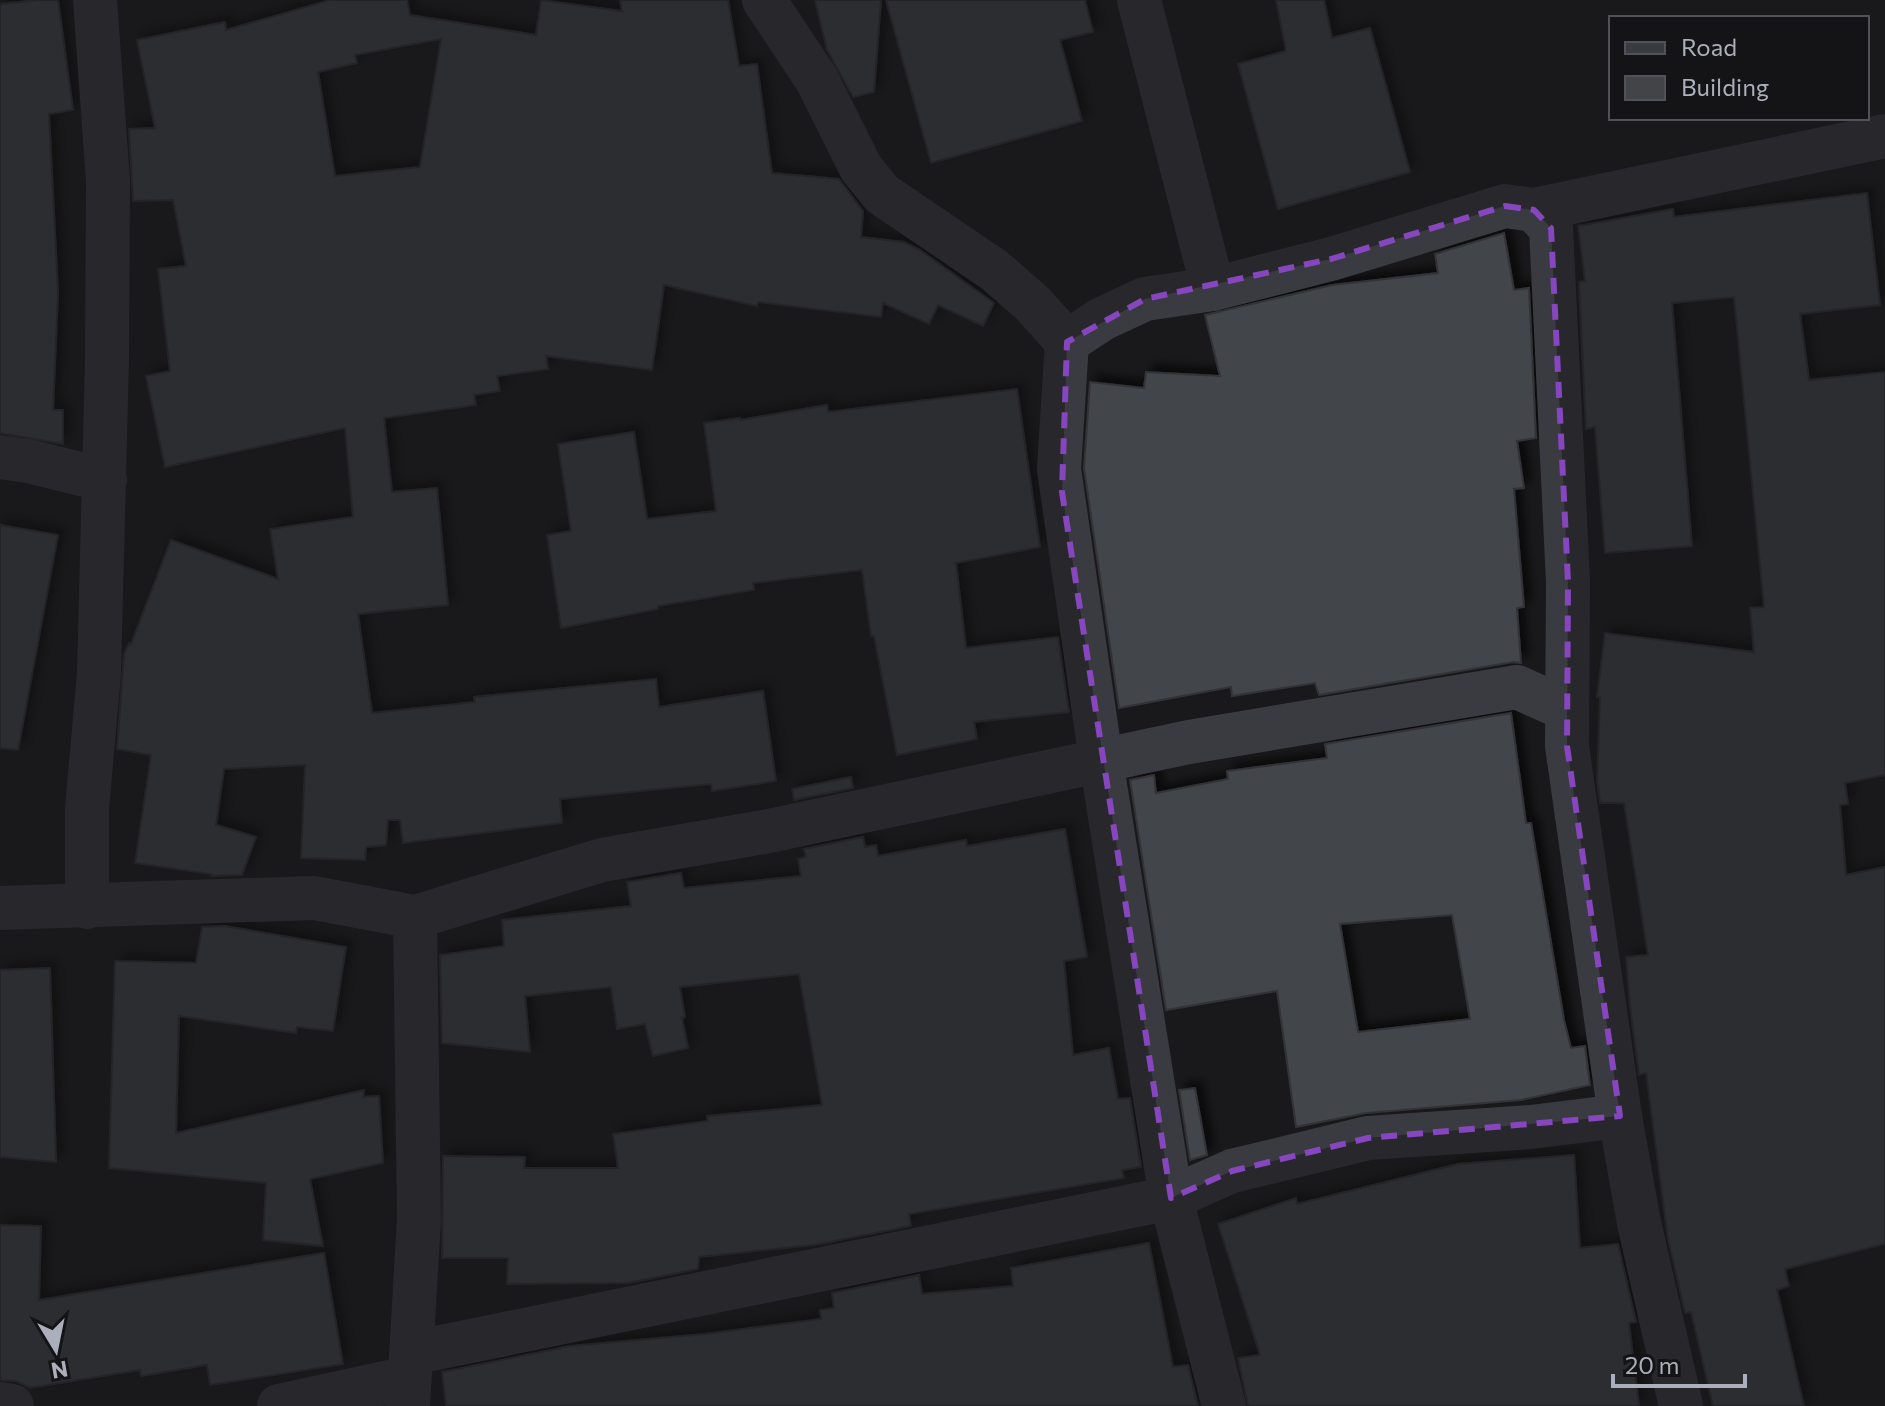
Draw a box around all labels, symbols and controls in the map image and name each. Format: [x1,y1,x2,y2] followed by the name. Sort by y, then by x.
[1609,16,1869,120] legend
[1681,32,1737,61] text: Road
[1681,72,1769,101] text: Building
[16,1310,96,1390] north arrow
[1613,1338,1745,1388] scale bar
[1625,1350,1679,1379] text: 20 m
[49,1355,70,1385] text: N

